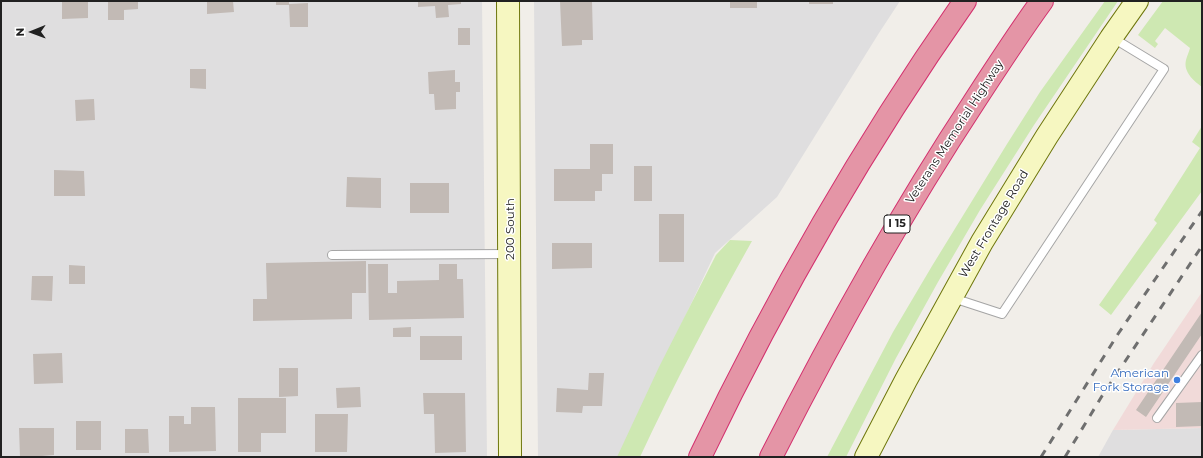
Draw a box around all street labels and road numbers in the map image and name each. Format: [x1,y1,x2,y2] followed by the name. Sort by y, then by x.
[903,57,1007,207] street label: Veterans Memorial Highway
[956,167,1032,281] street label: West Frontage Road
[503,198,517,260] street label: 200 South
[884,215,910,233] road number: I 15

